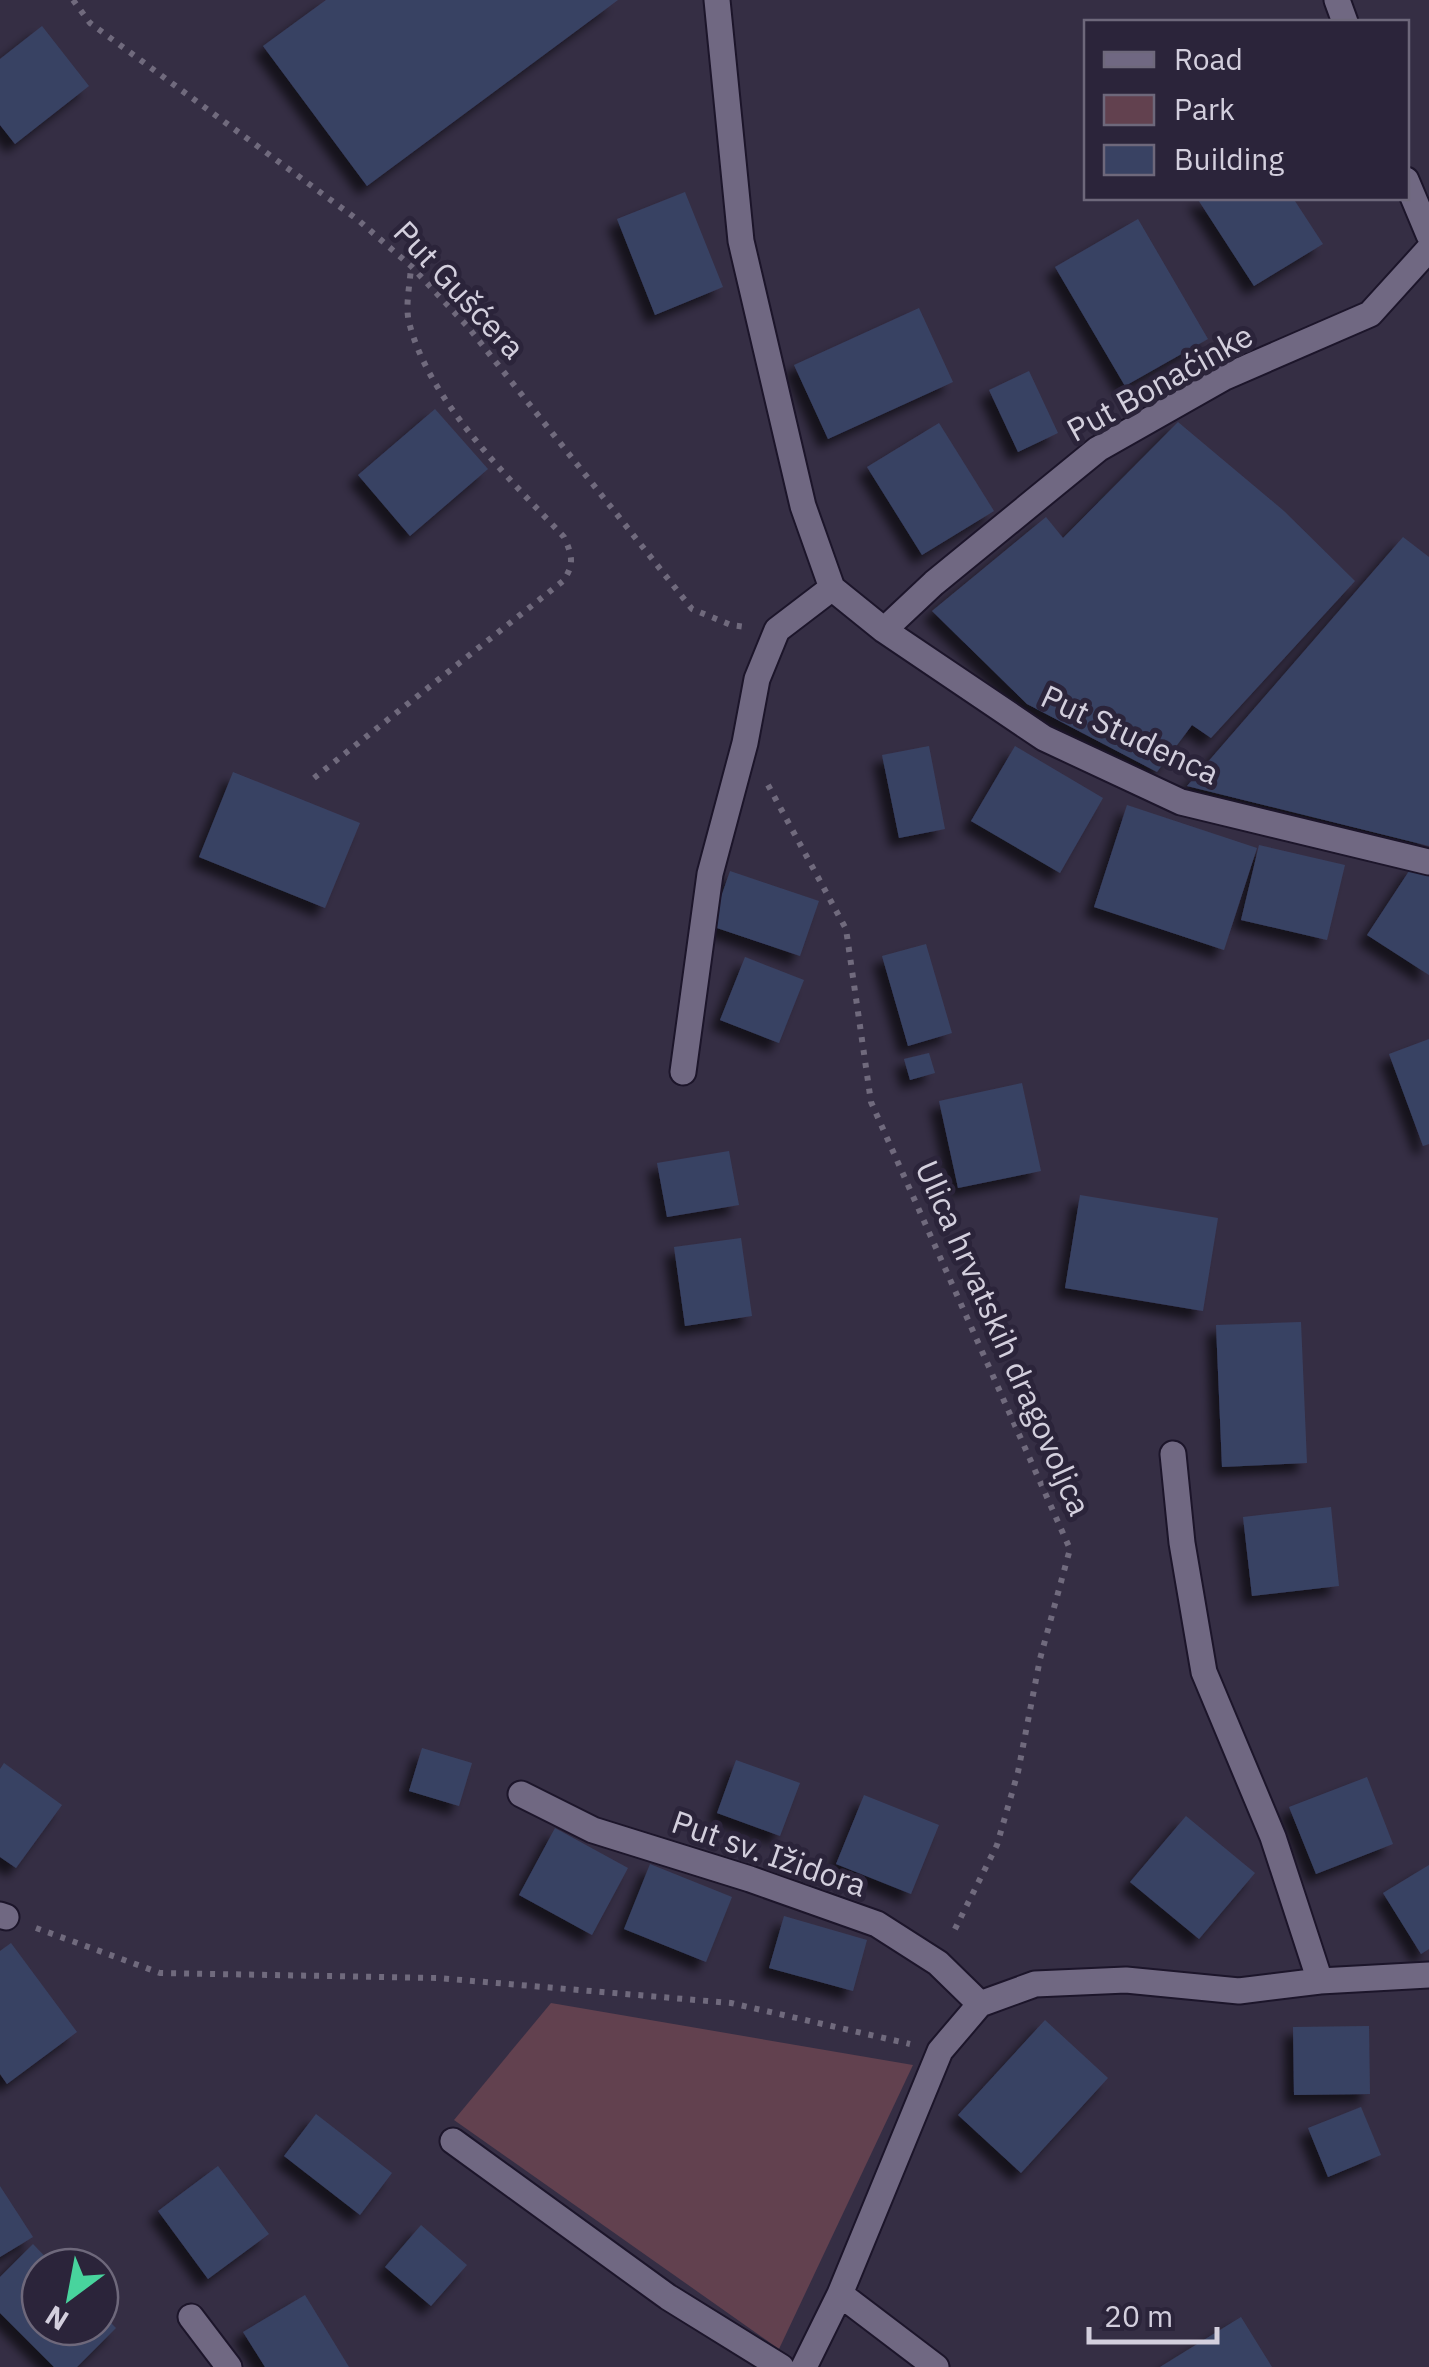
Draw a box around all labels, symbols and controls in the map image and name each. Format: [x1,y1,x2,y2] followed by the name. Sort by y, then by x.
[1084,20,1409,200] legend
[1174,39,1243,78] text: Road
[1174,89,1235,128] text: Park
[1174,139,1284,178] text: Building
[385,211,535,367] street label: Put Gušćera
[1059,314,1260,451] street label: Put Bonaćinke
[1035,675,1226,794] street label: Put Studenca
[907,1154,1101,1522] street label: Ulica hrvatskih dragovoljca
[667,1800,872,1906] street label: Put sv. Ižidora
[20,2247,120,2347] north arrow
[1089,2282,1216,2344] scale bar
[1104,2296,1173,2335] text: 20 m
[38,2298,75,2340] text: N

